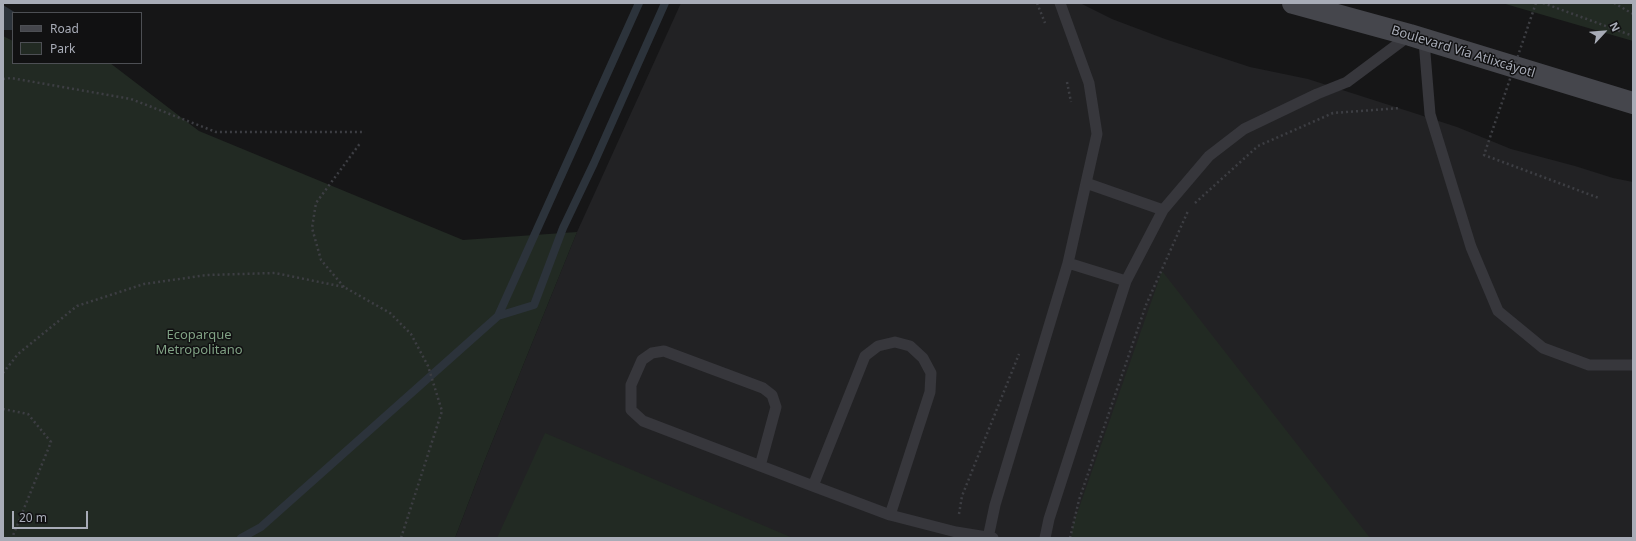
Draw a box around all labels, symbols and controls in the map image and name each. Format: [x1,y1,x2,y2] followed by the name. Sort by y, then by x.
[12,12,142,64] legend
[1584,12,1624,52] north arrow
[1607,19,1624,34] text: N
[50,20,79,37] text: Road
[1389,23,1537,81] street label: Boulevard Vía Atlixcáyotl
[50,40,75,57] text: Park
[155,327,243,358] park label: Ecoparque Metropolitano
[14,503,90,529] scale bar
[19,509,47,526] text: 20 m

